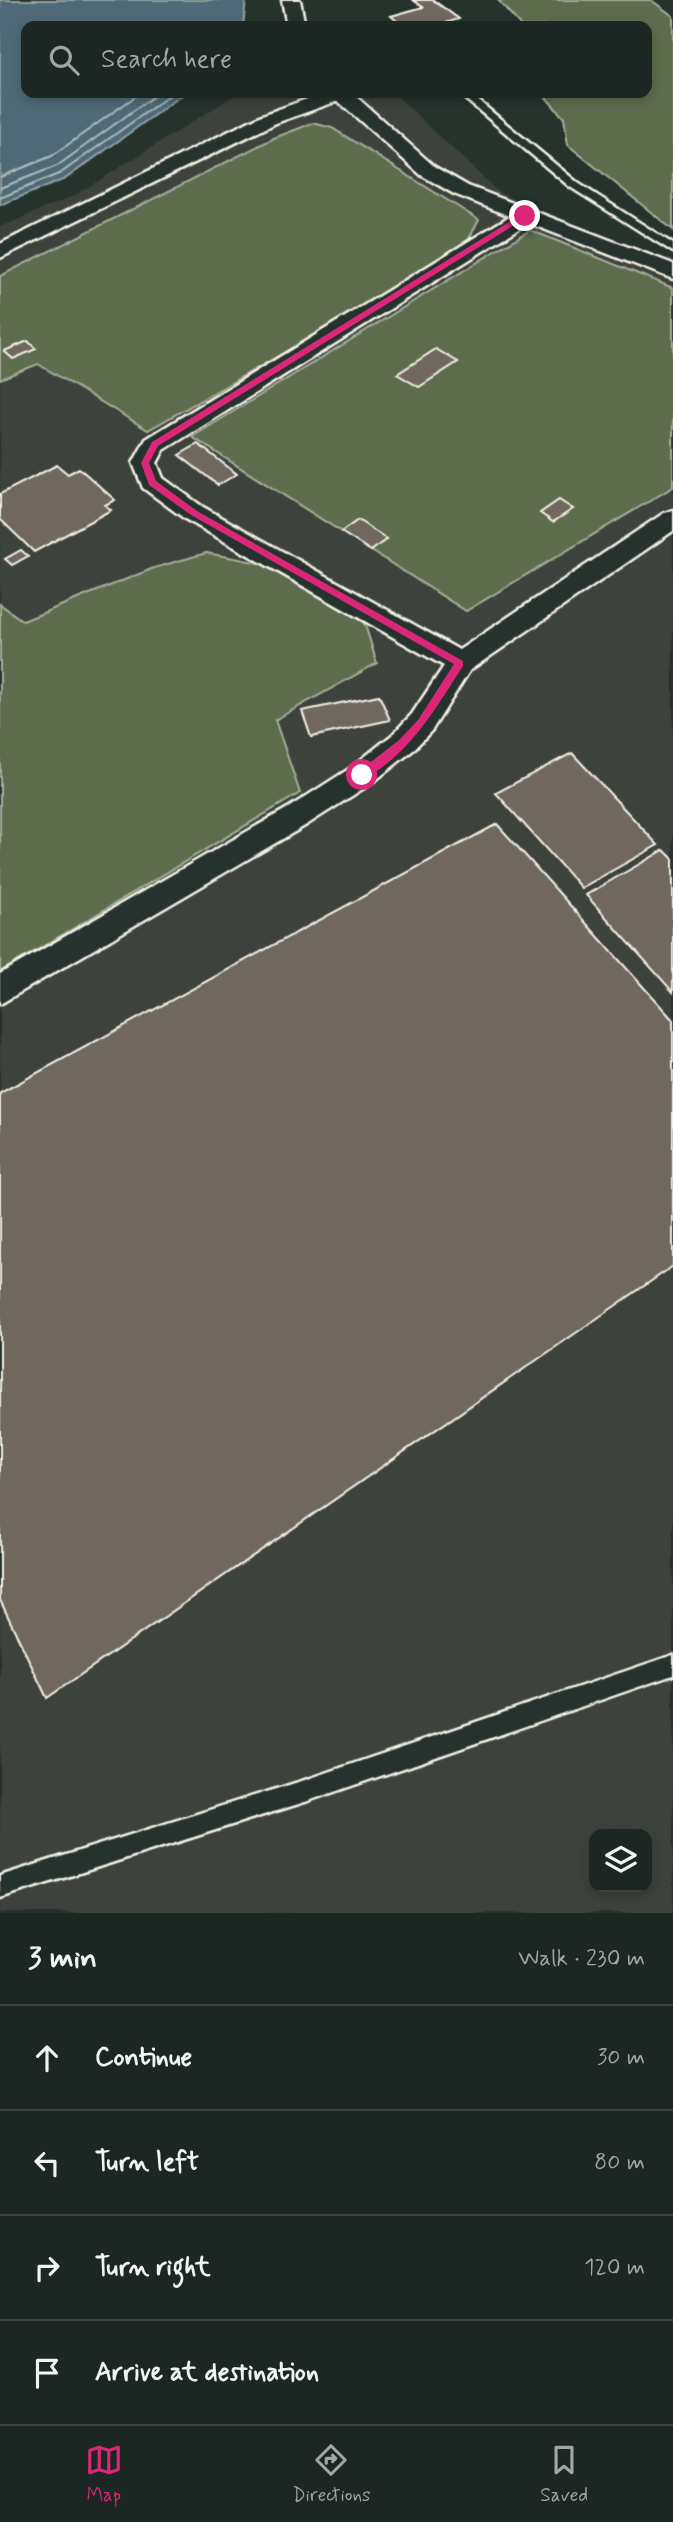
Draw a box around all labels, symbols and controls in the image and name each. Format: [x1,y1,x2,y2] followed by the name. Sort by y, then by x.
[21,21,652,98] search box
[45,41,83,79] icon: search
[101,43,232,77] text: Search here
[509,200,540,231] route end
[346,759,377,790] route start
[589,1829,652,1892] map controls
[589,1829,652,1892] button: layers
[28,1939,97,1978] text: 3 min
[518,1944,645,1974] text: Walk · 230 m
[28,2039,66,2077] icon: ahead
[95,2041,192,2075] text: Continue
[597,2043,645,2073] text: 30 m
[28,2144,66,2182] icon: left
[95,2146,199,2180] text: Turn left
[594,2148,645,2178] text: 80 m
[28,2249,66,2287] icon: right
[95,2251,211,2285] text: Turn right
[584,2253,645,2283] text: 120 m
[28,2354,66,2392] icon: arrive
[95,2356,319,2390] text: Arrive at destination
[85,2441,123,2508] tab: Map
[292,2441,371,2508] tab: Directions
[540,2441,588,2508] tab: Saved

